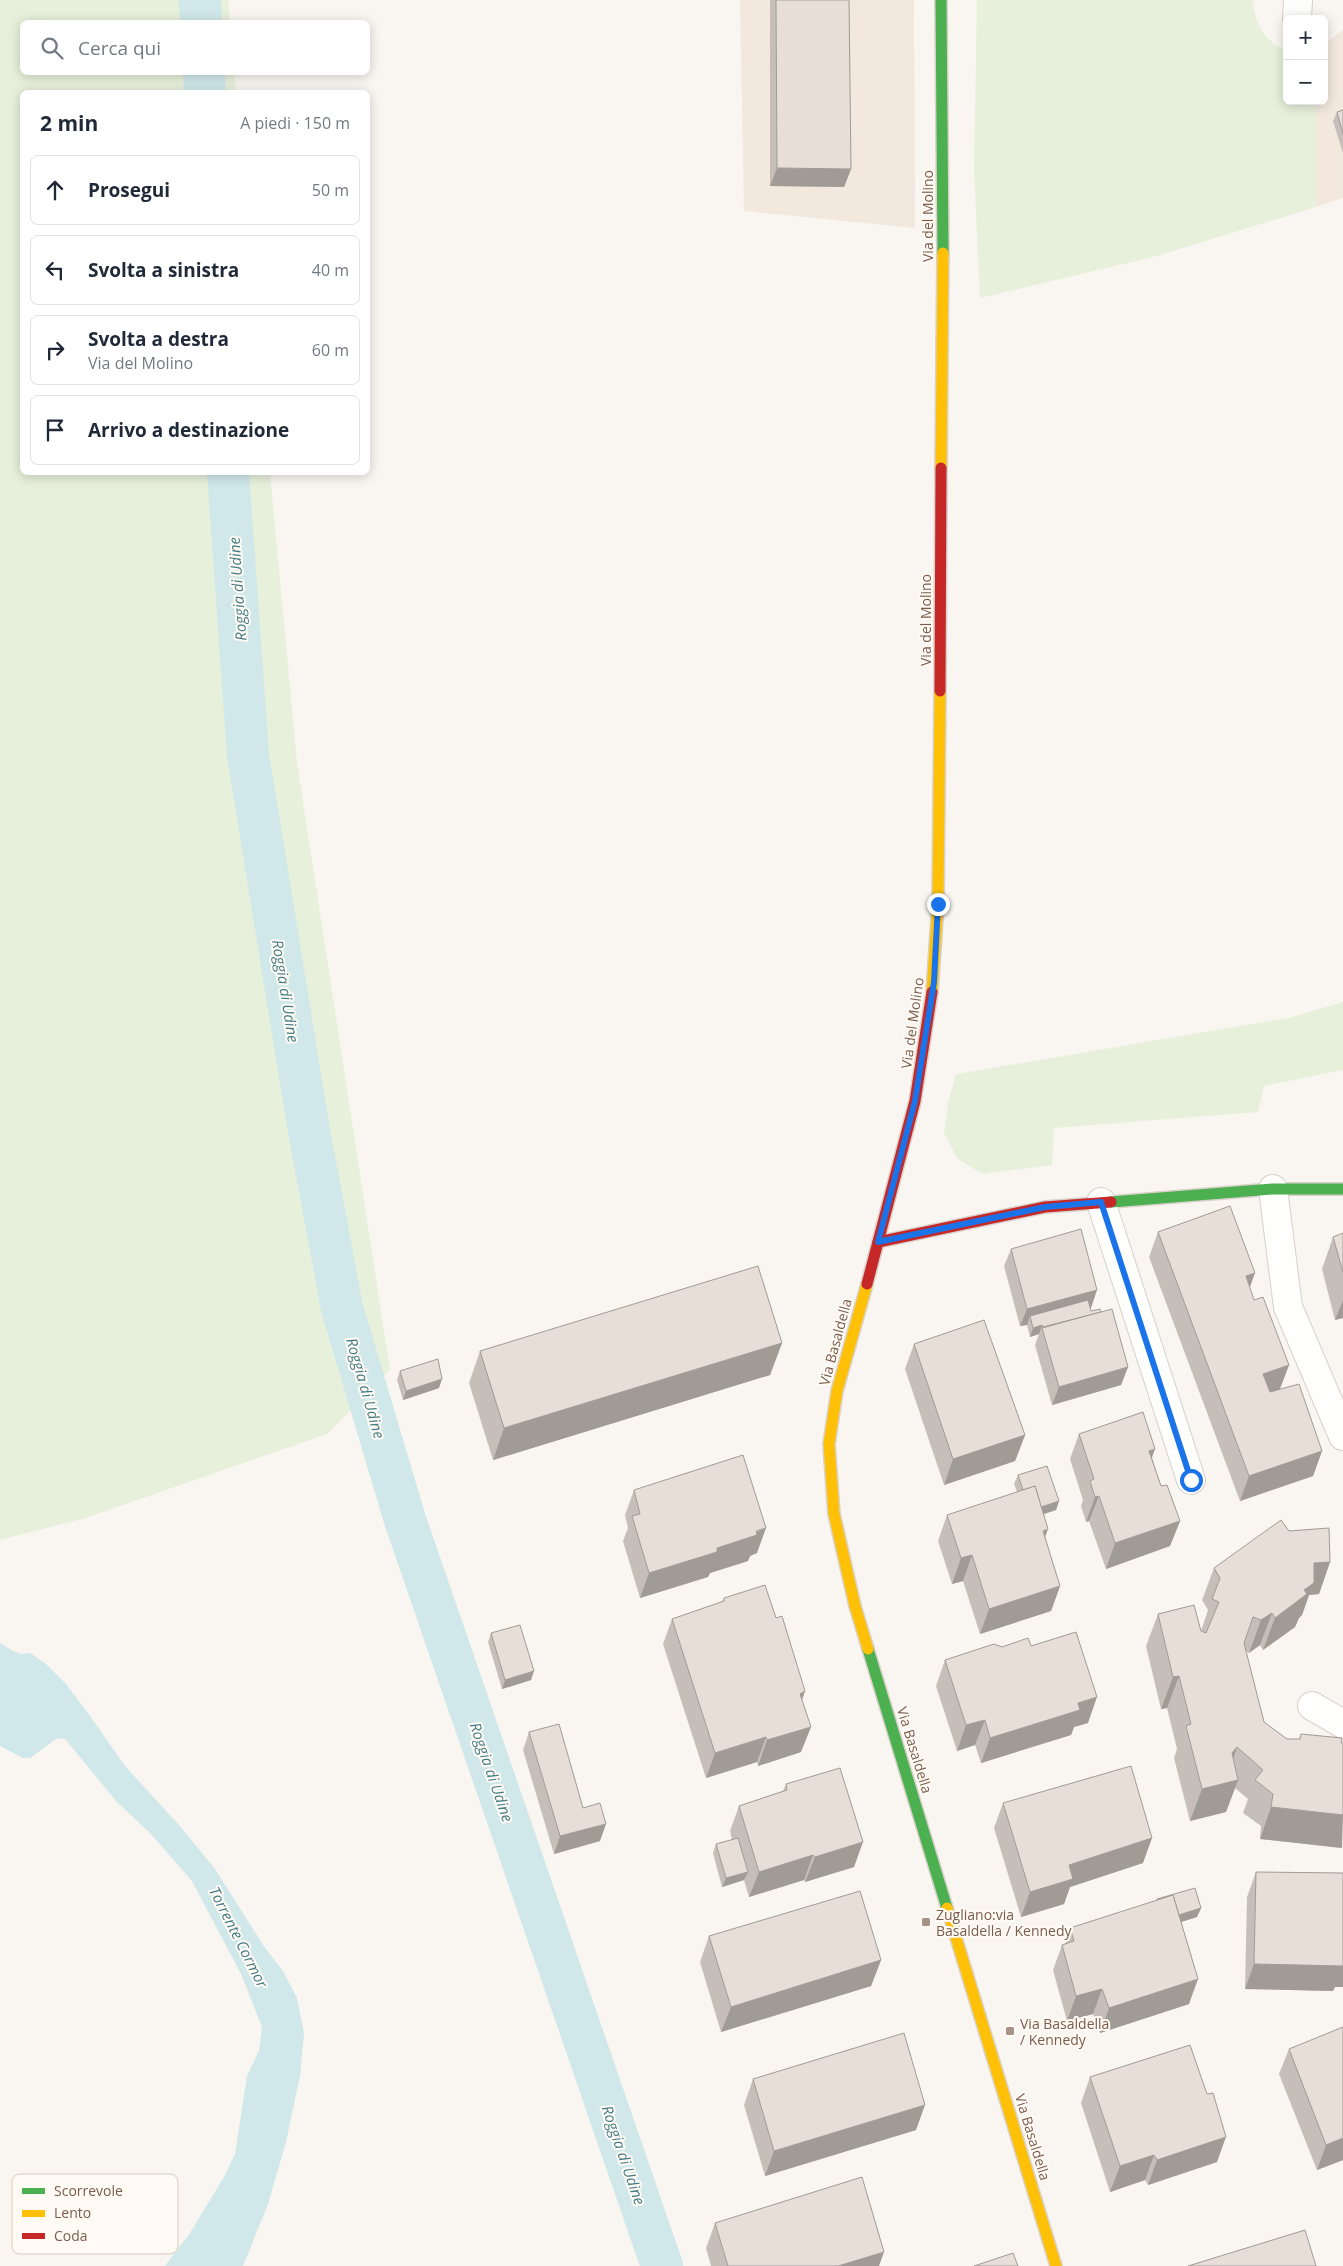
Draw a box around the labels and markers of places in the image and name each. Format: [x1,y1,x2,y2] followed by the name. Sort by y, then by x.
[936,1905,1073,1940] place label: Zugliano:via Basaldella / Kennedy
[920,1916,932,1928] marker: Zugliano:via Basaldella / Kennedy
[1020,2014,1109,2049] place label: Via Basaldella / Kennedy
[1004,2025,1016,2037] marker: Via Basaldella / Kennedy

